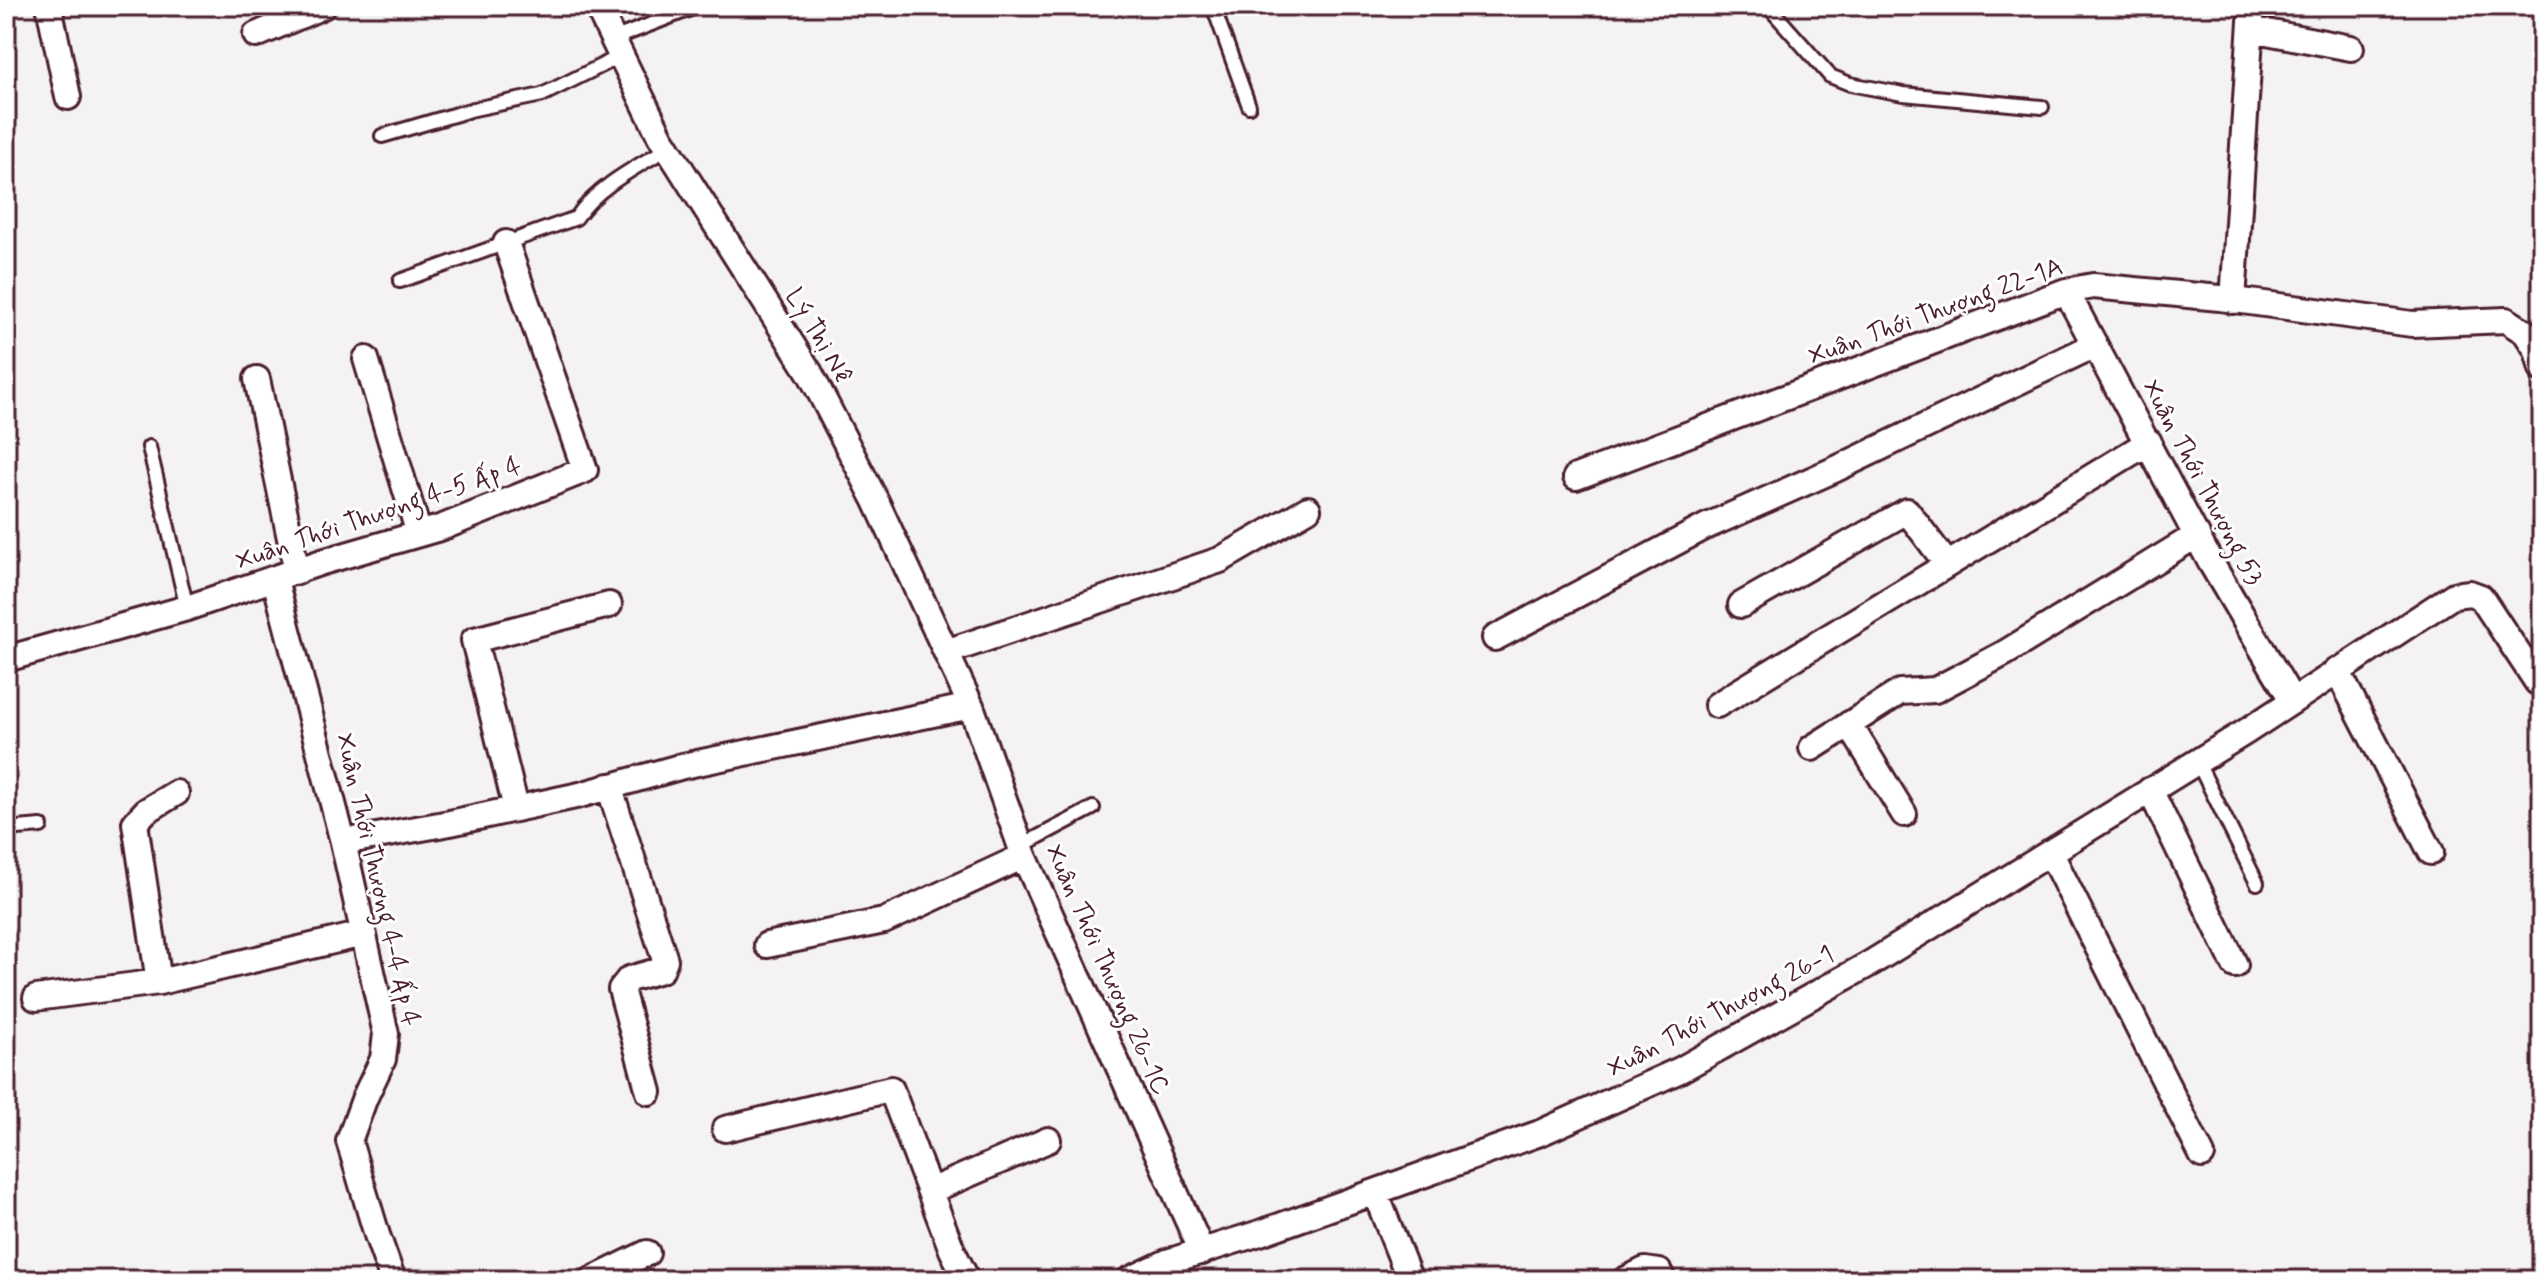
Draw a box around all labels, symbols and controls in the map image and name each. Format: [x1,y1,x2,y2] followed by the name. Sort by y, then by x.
[1804,250,2069,377] street label: Xuân Thới Thượng 22-1A
[776,282,860,390] street label: Lý Thị Nê
[2131,374,2271,593] street label: Xuân Thới Thượng 53
[232,449,527,582] street label: Xuân Thới Thượng 4-5 Ấp 4
[324,730,427,1030] street label: Xuân Thới Thượng 4-4 Ấp 4
[1034,840,1178,1102] street label: Xuân Thới Thượng 26-1C
[1602,938,1842,1089] street label: Xuân Thới Thượng 26-1

